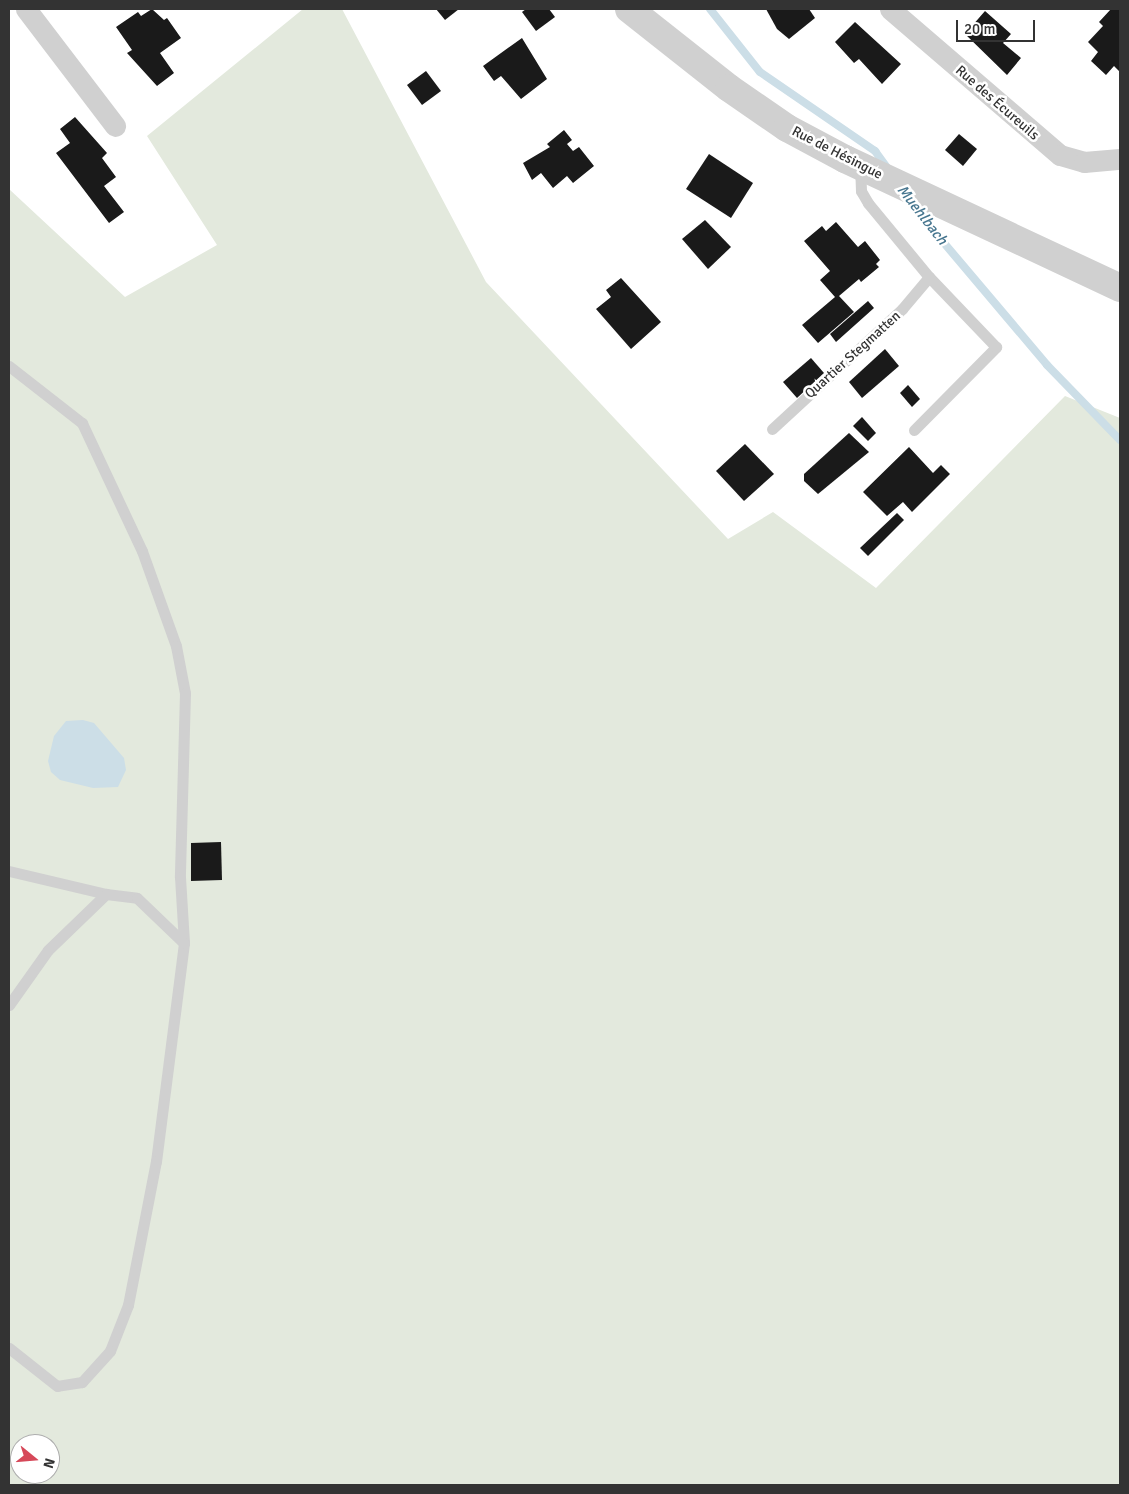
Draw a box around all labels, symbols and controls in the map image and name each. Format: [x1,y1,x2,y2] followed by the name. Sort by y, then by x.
[959,10,1038,42] scale bar
[964,20,995,38] text: 20 m
[952,62,1042,144] street label: Rue des Écureuils
[789,123,885,183] street label: Rue de Hésingue
[893,181,951,249] water label: Muehlbach
[802,308,904,402] street label: Quartier Stegmatten
[10,1434,60,1484] north arrow
[39,1456,58,1470] text: N

